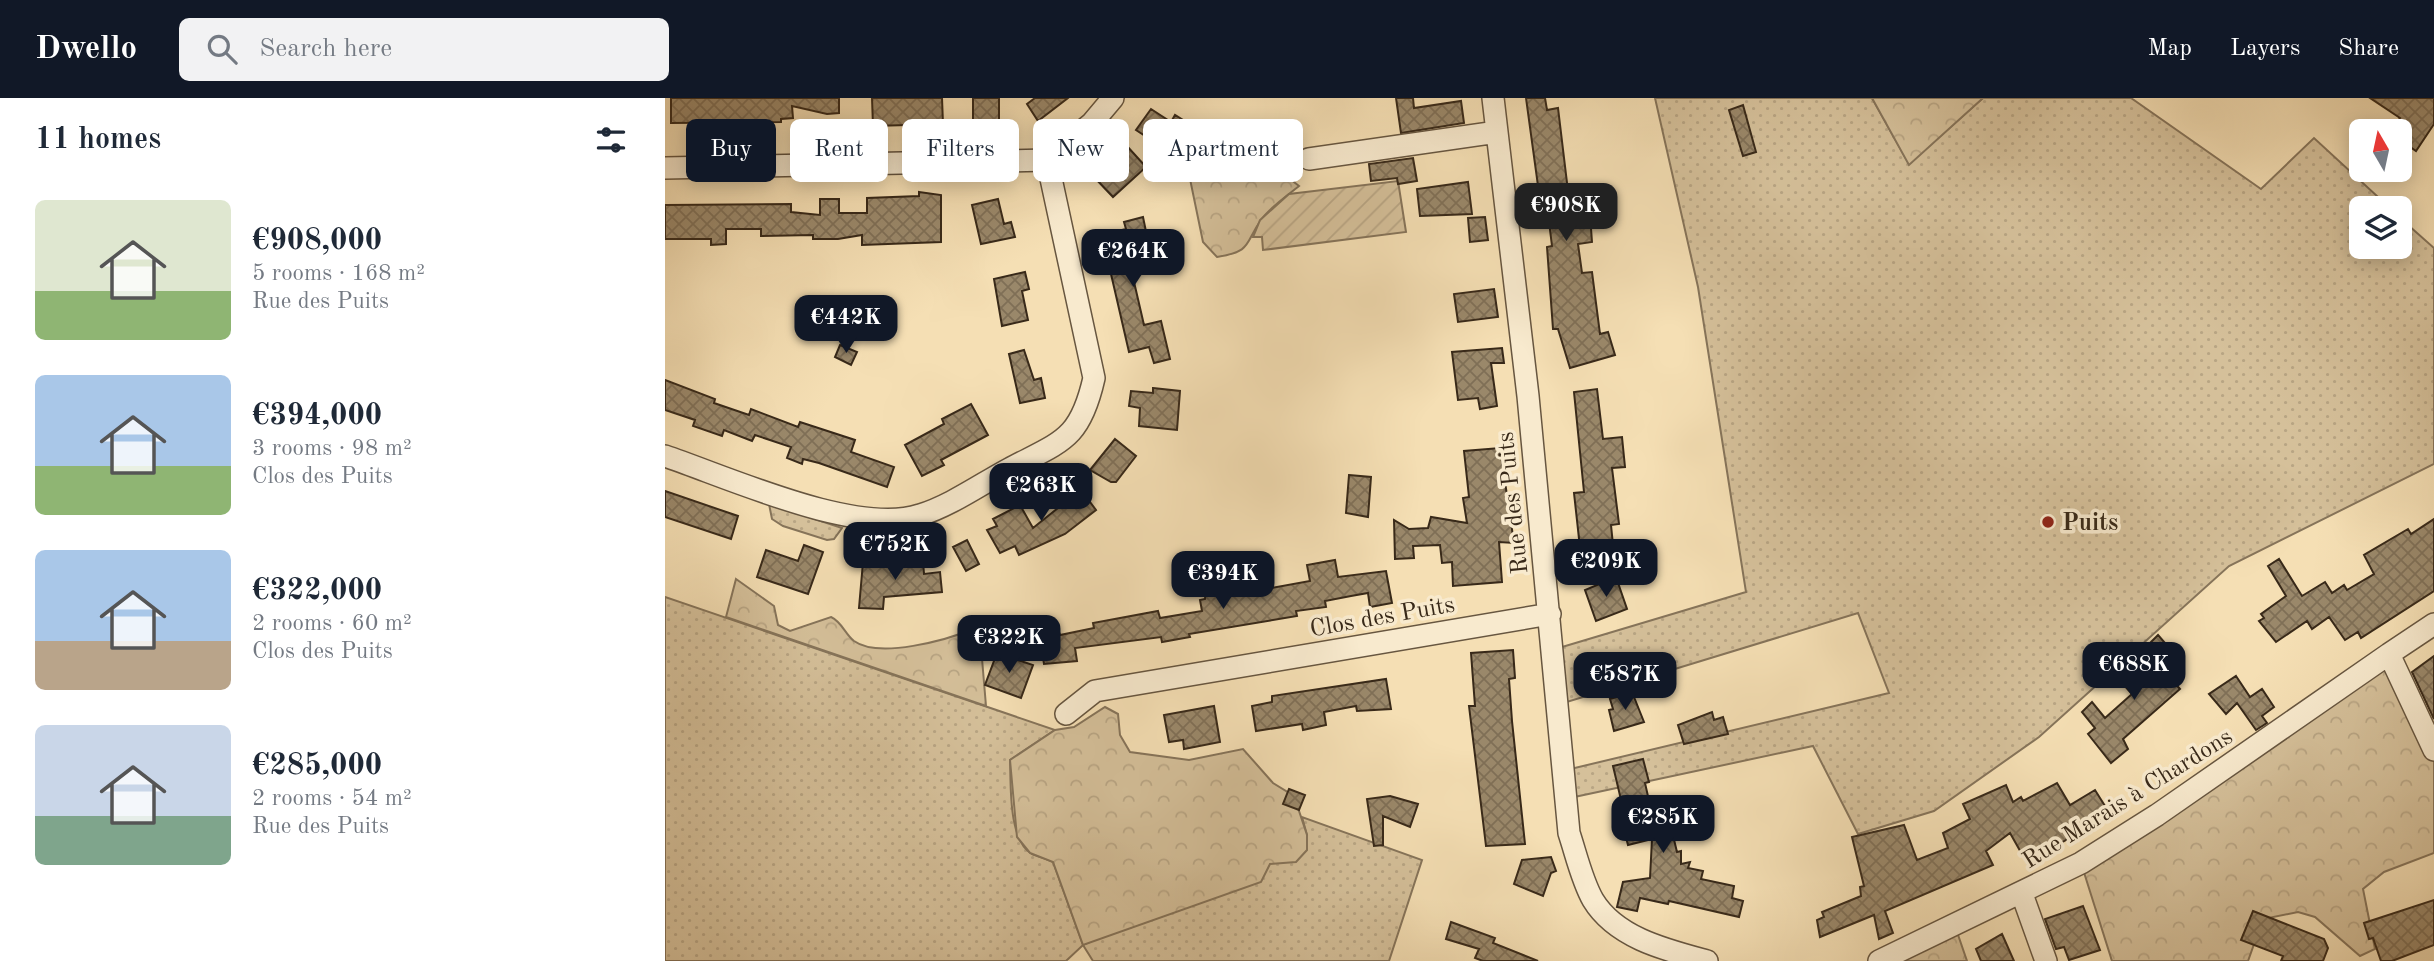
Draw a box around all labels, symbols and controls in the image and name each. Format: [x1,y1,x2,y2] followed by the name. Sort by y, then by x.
[179,18,669,81] search box
[203,30,241,68] icon: search
[35,33,137,66] text: Dwello
[259,36,392,62] text: Search here
[2148,37,2192,61] text: Map
[2230,37,2300,61] text: Layers
[2338,37,2399,61] text: Share
[686,119,776,182] chip: Buy
[790,119,888,182] chip: Rent
[902,119,1019,182] chip: Filters
[1033,119,1129,182] chip: New
[1143,119,1303,182] chip: Apartment
[2349,119,2411,182] north arrow
[2349,119,2412,259] map controls
[592,121,630,159] icon: filters
[35,125,161,155] text: 11 homes
[1517,184,1615,243] pin: €908K
[1530,194,1602,217] text: €908K
[2349,196,2412,259] button: layers
[252,226,382,256] text: €908,000
[91,228,175,312] icon: home
[1084,230,1182,289] pin: €264K
[1097,240,1169,263] text: €264K
[252,262,425,285] text: 5 rooms · 168 m²
[252,290,389,313] text: Rue des Puits
[797,296,895,355] pin: €442K
[810,306,882,329] text: €442K
[252,401,382,431] text: €394,000
[91,403,175,487] icon: home
[1495,430,1533,575] street label: Rue des Puits
[252,437,412,460] text: 3 rooms · 98 m²
[992,464,1090,523] pin: €263K
[252,465,393,488] text: Clos des Puits
[1005,474,1077,497] text: €263K
[2062,512,2118,536] place label: Puits
[2040,514,2056,530] marker: Puits
[846,522,944,582] pin: €752K
[859,533,931,556] text: €752K
[1557,540,1655,599] pin: €209K
[1570,550,1642,573] text: €209K
[1174,552,1272,611] pin: €394K
[1187,562,1259,585] text: €394K
[252,576,382,606] text: €322,000
[91,578,175,662] icon: home
[1308,593,1457,643] street label: Clos des Puits
[252,612,412,635] text: 2 rooms · 60 m²
[960,616,1058,675] pin: €322K
[973,626,1045,649] text: €322K
[252,640,393,663] text: Clos des Puits
[2085,642,2183,702] pin: €688K
[1576,652,1674,712] pin: €587K
[2098,653,2170,676] text: €688K
[1589,663,1661,686] text: €587K
[2019,725,2237,874] street label: Rue Marais à Chardons
[252,751,382,781] text: €285,000
[91,753,175,837] icon: home
[252,787,412,810] text: 2 rooms · 54 m²
[1614,796,1712,855] pin: €285K
[1627,806,1699,829] text: €285K
[252,815,389,838] text: Rue des Puits

